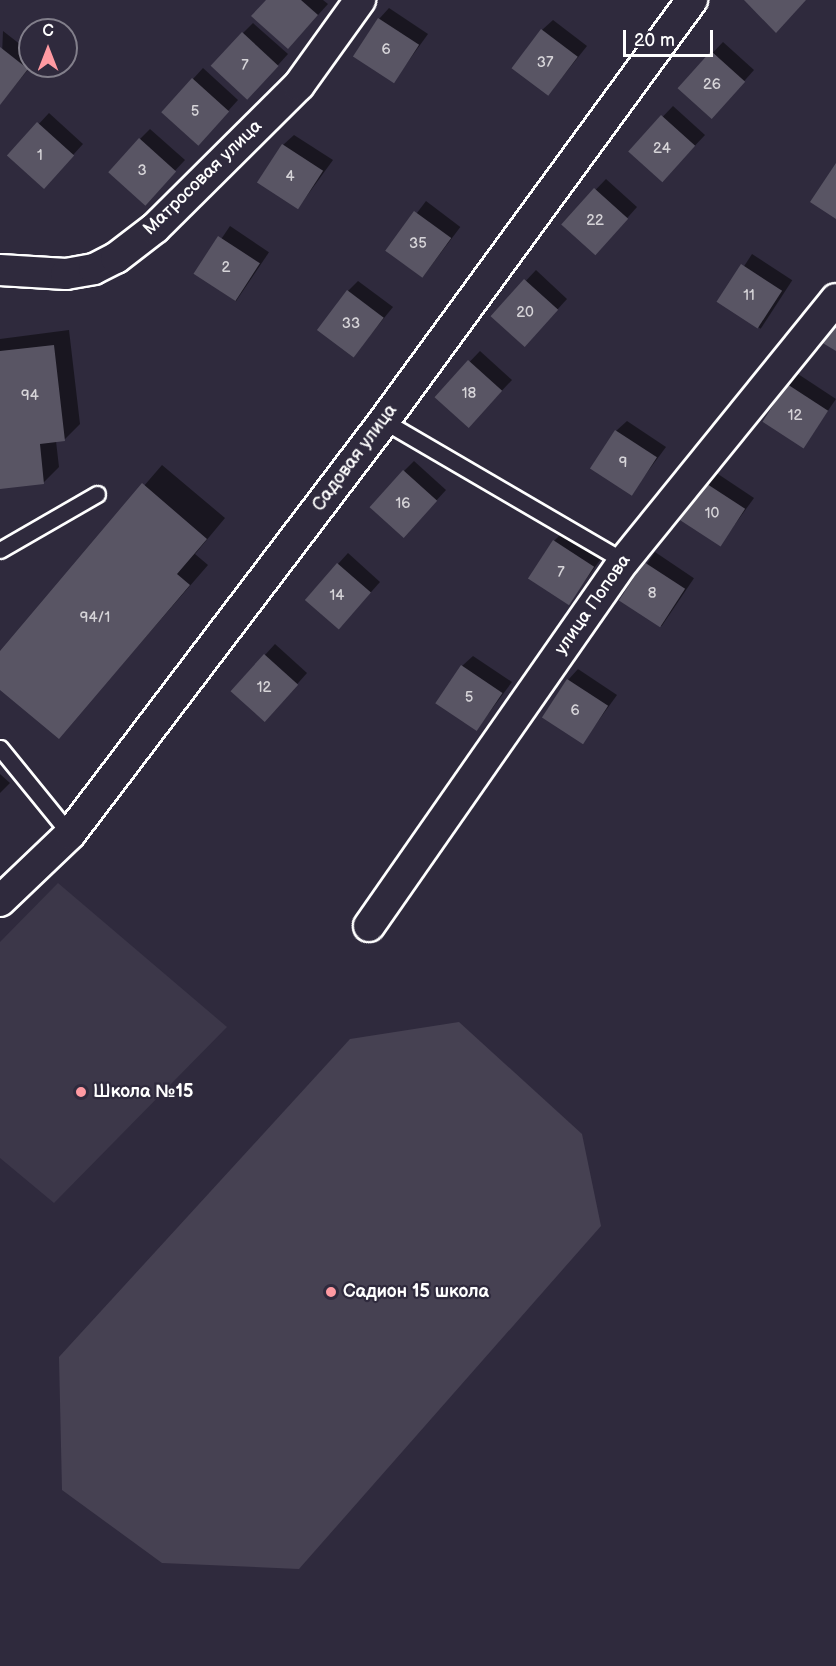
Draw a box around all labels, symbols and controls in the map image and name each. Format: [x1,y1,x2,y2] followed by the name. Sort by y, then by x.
[18,18,78,78] north arrow
[626,18,716,56] scale bar
[42,22,54,41] text: С
[634,30,675,51] text: 20 m
[381,41,391,59] house number: 6
[537,54,553,72] house number: 37
[241,57,249,75] house number: 7
[703,76,721,94] house number: 26
[191,103,199,121] house number: 5
[139,116,267,240] street label: Матросовая улица
[653,140,671,158] house number: 24
[37,147,43,165] house number: 1
[137,162,147,180] house number: 3
[285,168,295,186] house number: 4
[586,212,604,230] house number: 22
[409,235,427,253] house number: 35
[222,259,230,277] house number: 2
[743,287,755,305] house number: 11
[516,304,534,322] house number: 20
[342,315,360,333] house number: 33
[462,385,476,403] house number: 18
[21,387,39,405] house number: 94
[308,400,402,516] street label: Садовая улица
[788,407,802,425] house number: 12
[619,454,627,472] house number: 9
[396,495,410,513] house number: 16
[705,505,719,523] house number: 10
[550,551,636,659] street label: улица Попова
[557,564,565,582] house number: 7
[648,585,656,603] house number: 8
[330,587,344,605] house number: 14
[80,609,110,627] house number: 94/1
[257,679,271,697] house number: 12
[465,689,473,707] house number: 5
[570,702,580,720] house number: 6
[93,1081,193,1103] place label: Школа №15
[74,1085,88,1099] marker: Школа №15
[343,1281,489,1303] place label: Садион 15 школа
[324,1285,338,1299] marker: Садион 15 школа

